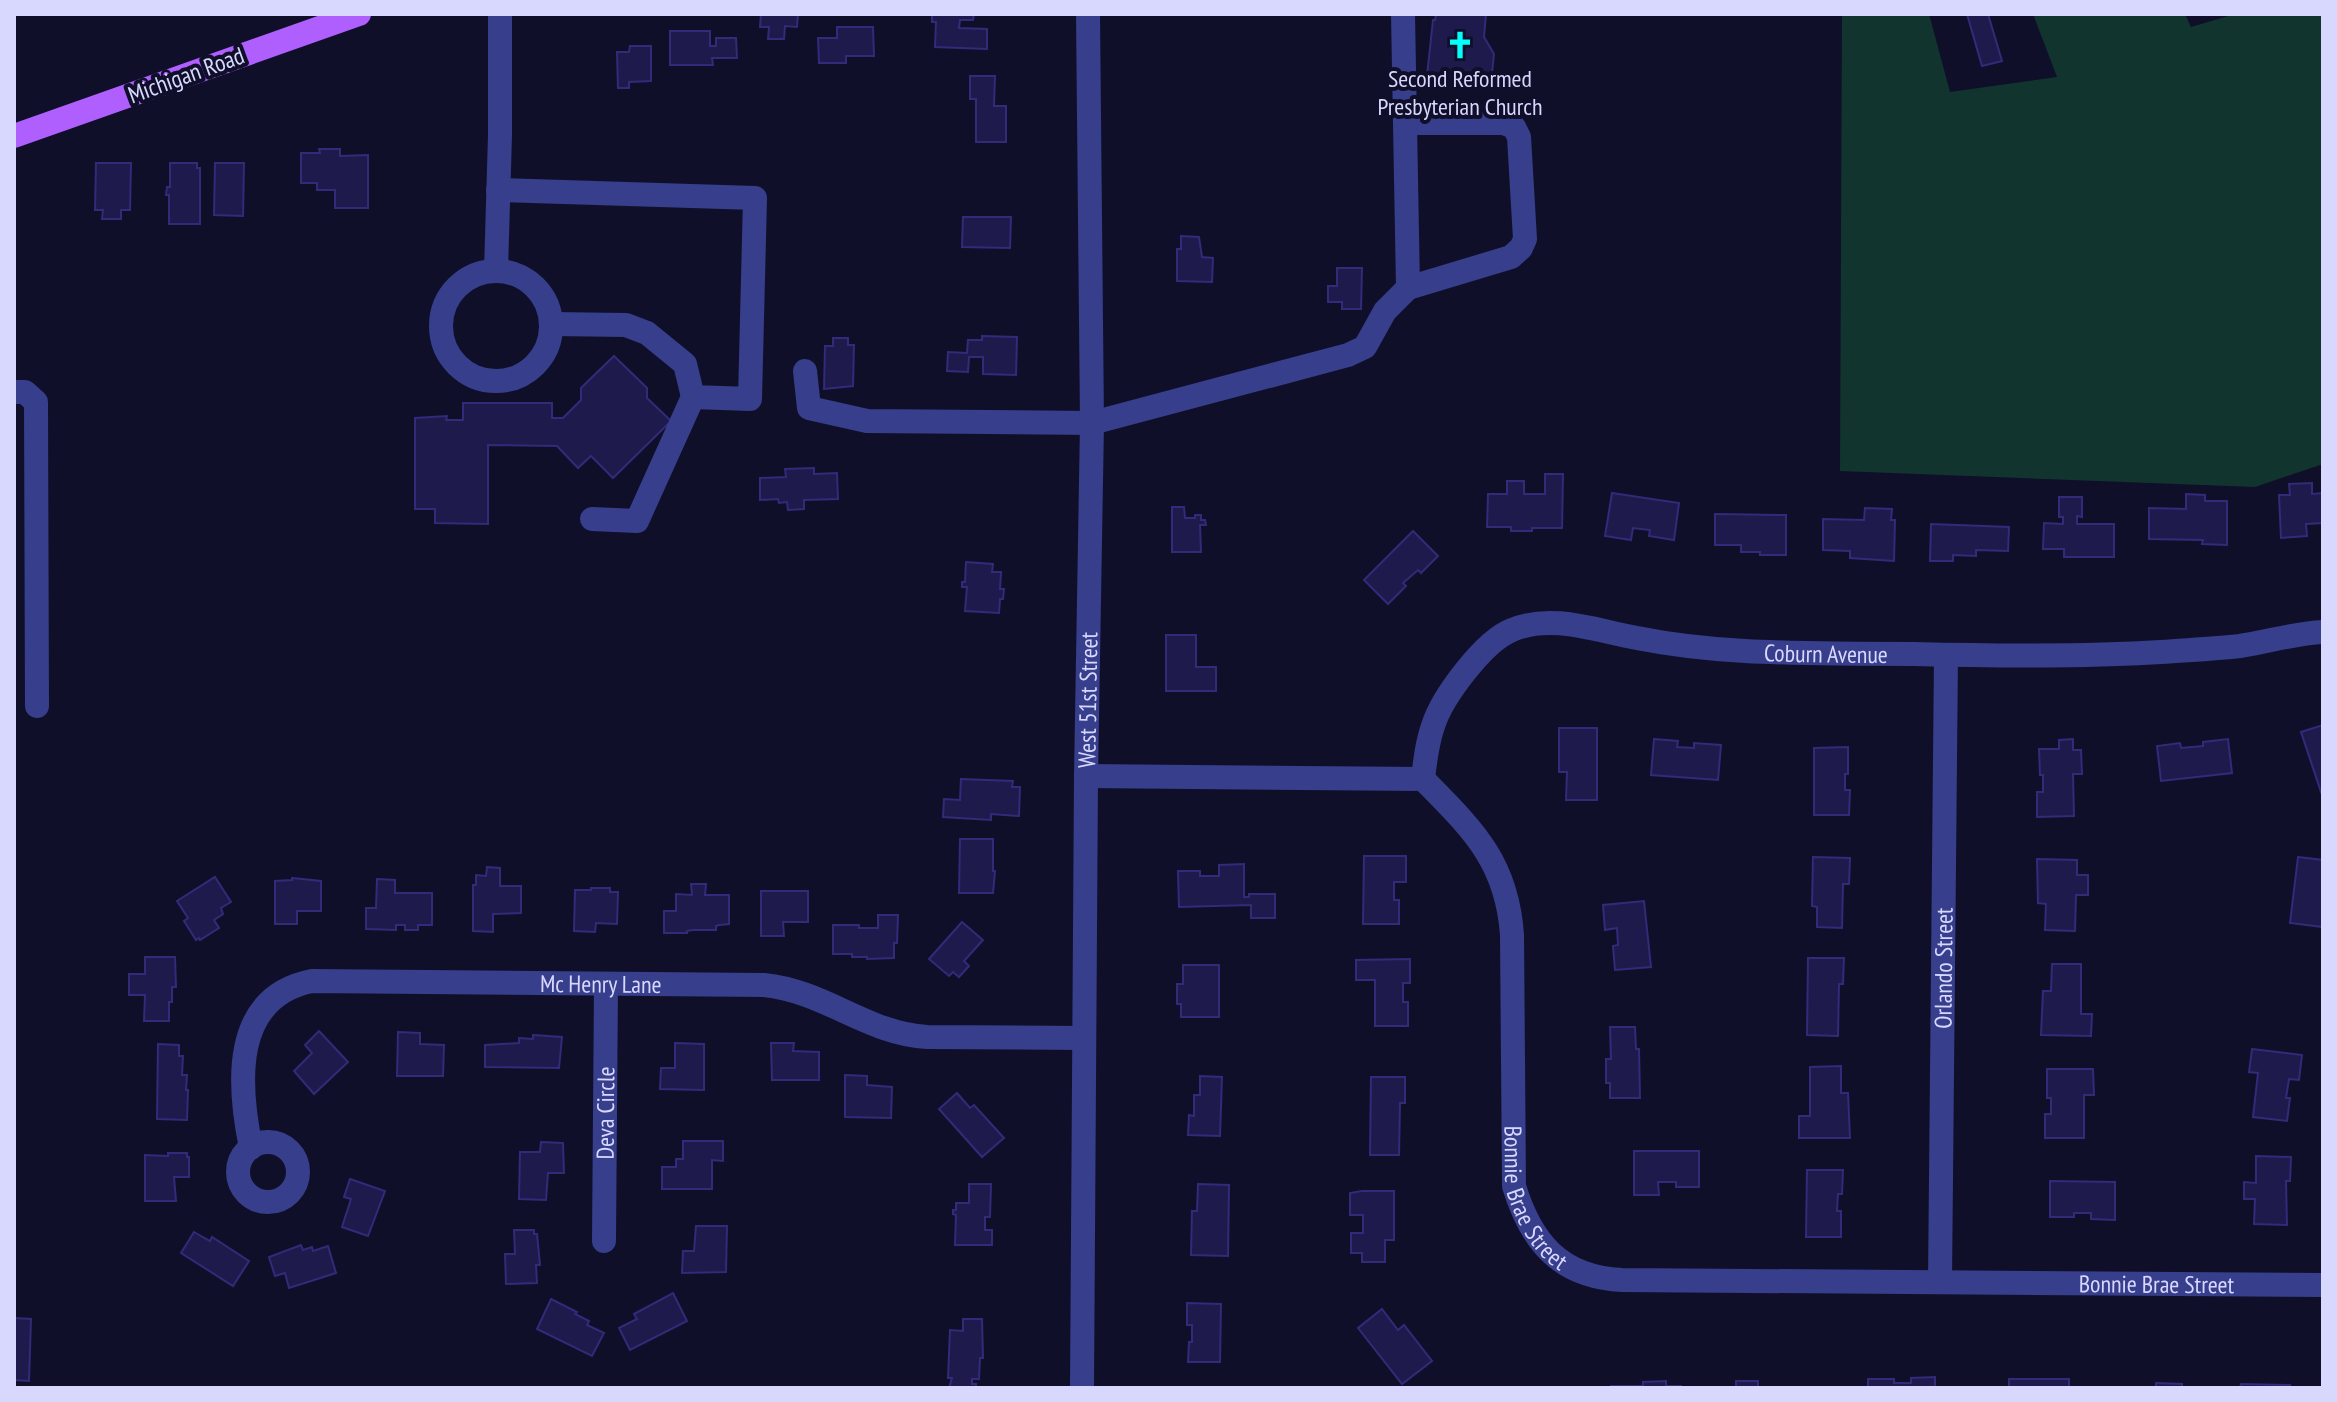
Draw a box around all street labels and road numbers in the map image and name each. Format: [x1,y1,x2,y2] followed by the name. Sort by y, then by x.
[124,40,248,110] street label: Michigan Road
[1071,631,1104,768] street label: West 51st Street
[1763,636,1888,669] street label: Coburn Avenue
[1927,907,1959,1029] street label: Orlando Street
[540,968,662,1000] street label: Mc Henry Lane
[589,1066,621,1160] street label: Deva Circle
[1498,1126,1574,1277] street label: Bonnie Brae Street
[2079,1268,2235,1300] street label: Bonnie Brae Street

